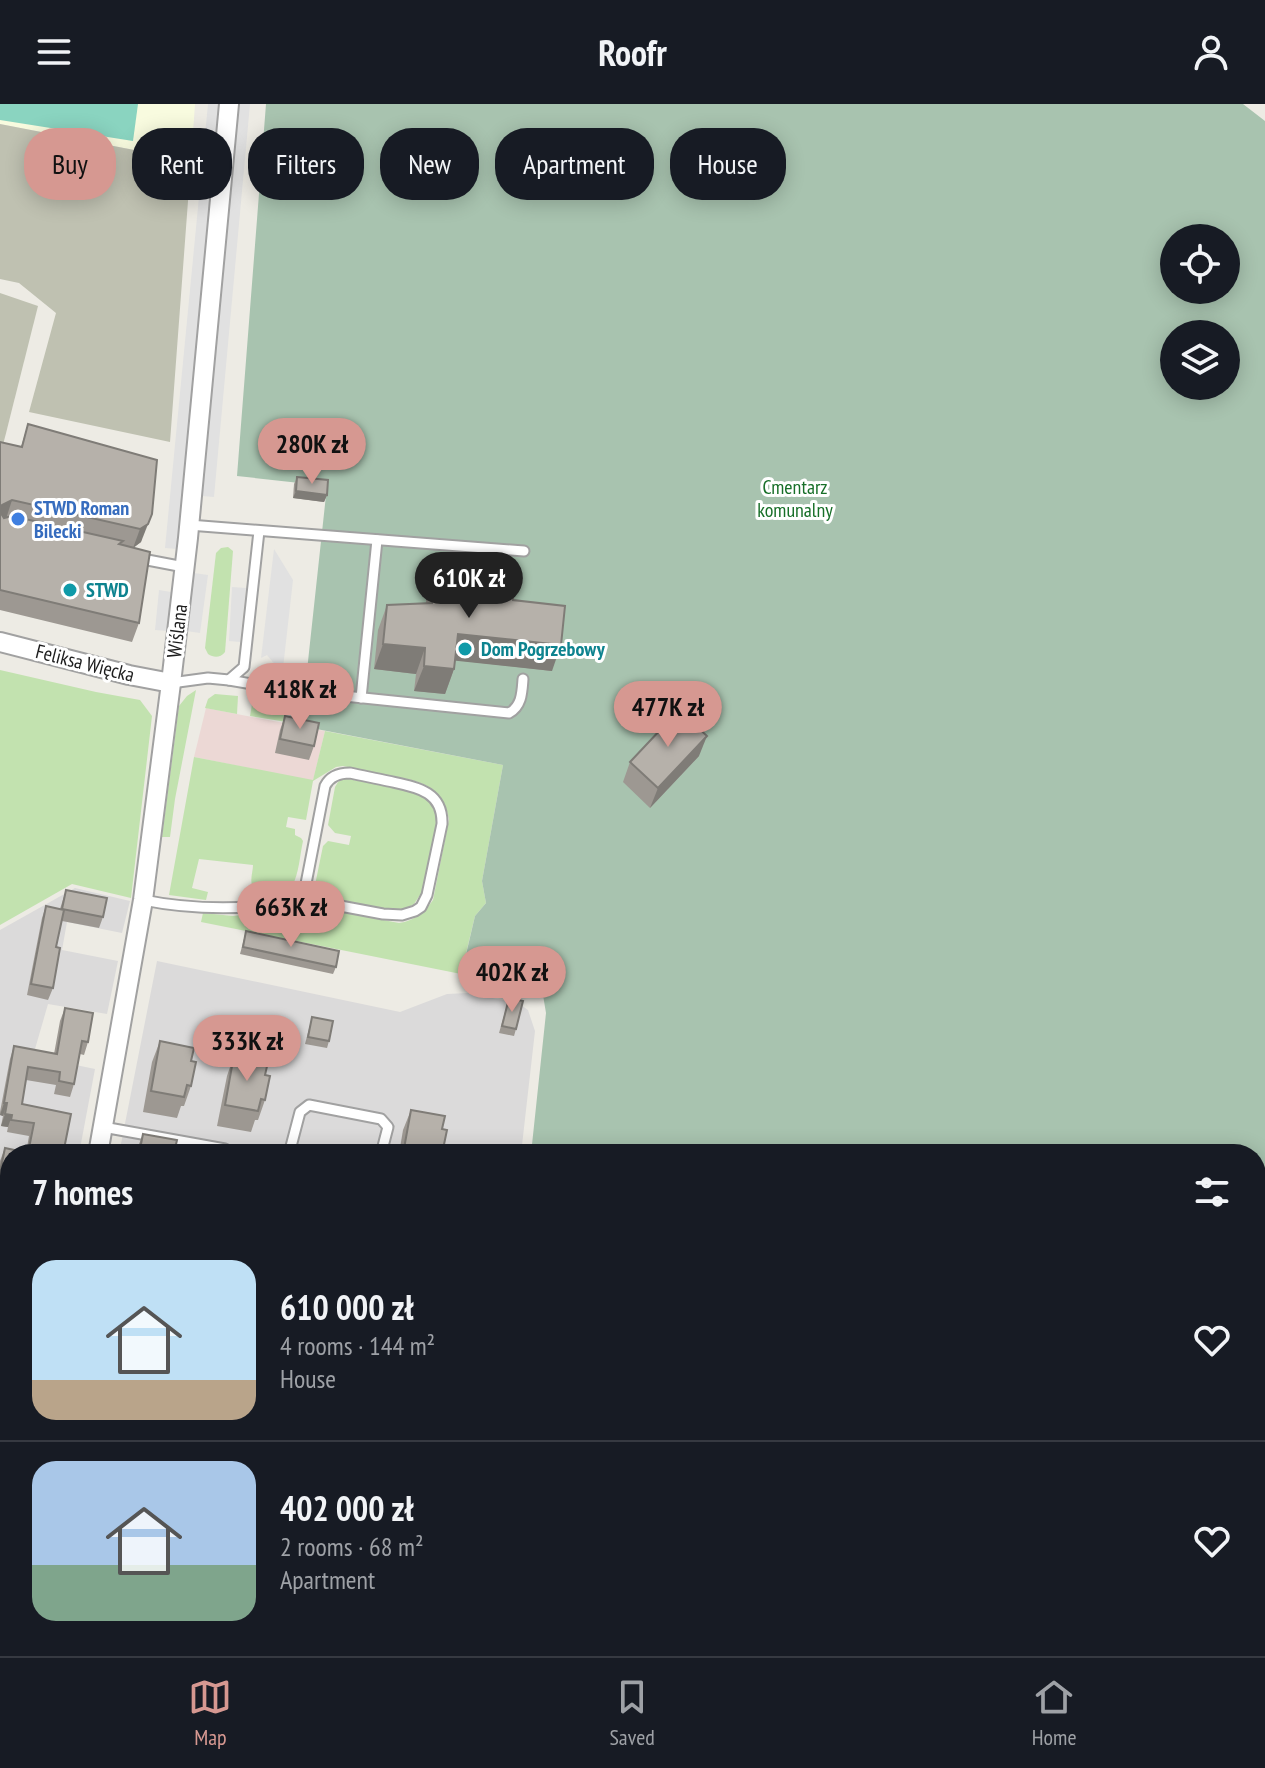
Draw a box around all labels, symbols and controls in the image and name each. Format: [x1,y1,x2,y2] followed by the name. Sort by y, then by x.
[598,29,667,76] text: Roofr
[32,30,76,74] icon: menu
[1189,30,1233,74] icon: person
[24,128,116,200] chip: Buy
[132,128,232,200] chip: Rent
[248,128,364,200] chip: Filters
[380,128,479,200] chip: New
[495,128,654,200] chip: Apartment
[670,128,786,200] chip: House
[1160,224,1240,400] map controls
[1160,224,1240,304] button: locate
[1160,320,1240,400] button: layers
[238,418,386,486] pin: 280K zł
[276,427,348,460] text: 280K zł
[757,474,833,523] park label: Cmentarz komunalny
[34,495,129,544] place label: STWD Roman Bilecki
[9,510,27,528] marker: STWD Roman Bilecki
[395,552,543,620] pin: 610K zł
[433,561,505,594] text: 610K zł
[86,577,129,603] place label: STWD
[61,581,79,599] marker: STWD
[161,603,193,659] street label: Wiślana
[481,636,606,662] place label: Dom Pogrzebowy
[33,638,137,688] street label: Feliksa Więcka
[456,640,474,658] marker: Dom Pogrzebowy
[226,663,374,731] pin: 418K zł
[264,672,336,705] text: 418K zł
[594,681,742,749] pin: 477K zł
[632,690,704,723] text: 477K zł
[217,881,365,949] pin: 663K zł
[255,890,327,923] text: 663K zł
[438,946,586,1014] pin: 402K zł
[476,955,548,988] text: 402K zł
[173,1015,321,1083] pin: 333K zł
[211,1024,283,1057] text: 333K zł
[32,1170,133,1214] text: 7 homes
[1190,1170,1234,1214] icon: filters
[280,1285,413,1329] text: 610 000 zł
[96,1292,192,1388] icon: home
[1190,1318,1234,1362] icon: heart
[280,1329,435,1362] text: 4 rooms · 144 m²
[280,1362,336,1395] text: House
[280,1486,413,1530] text: 402 000 zł
[96,1493,192,1589] icon: home
[1190,1519,1234,1563] icon: heart
[280,1530,424,1563] text: 2 rooms · 68 m²
[280,1563,375,1596] text: Apartment
[188,1675,232,1751] tab: Map
[609,1675,655,1751] tab: Saved
[1032,1675,1077,1751] tab: Home

